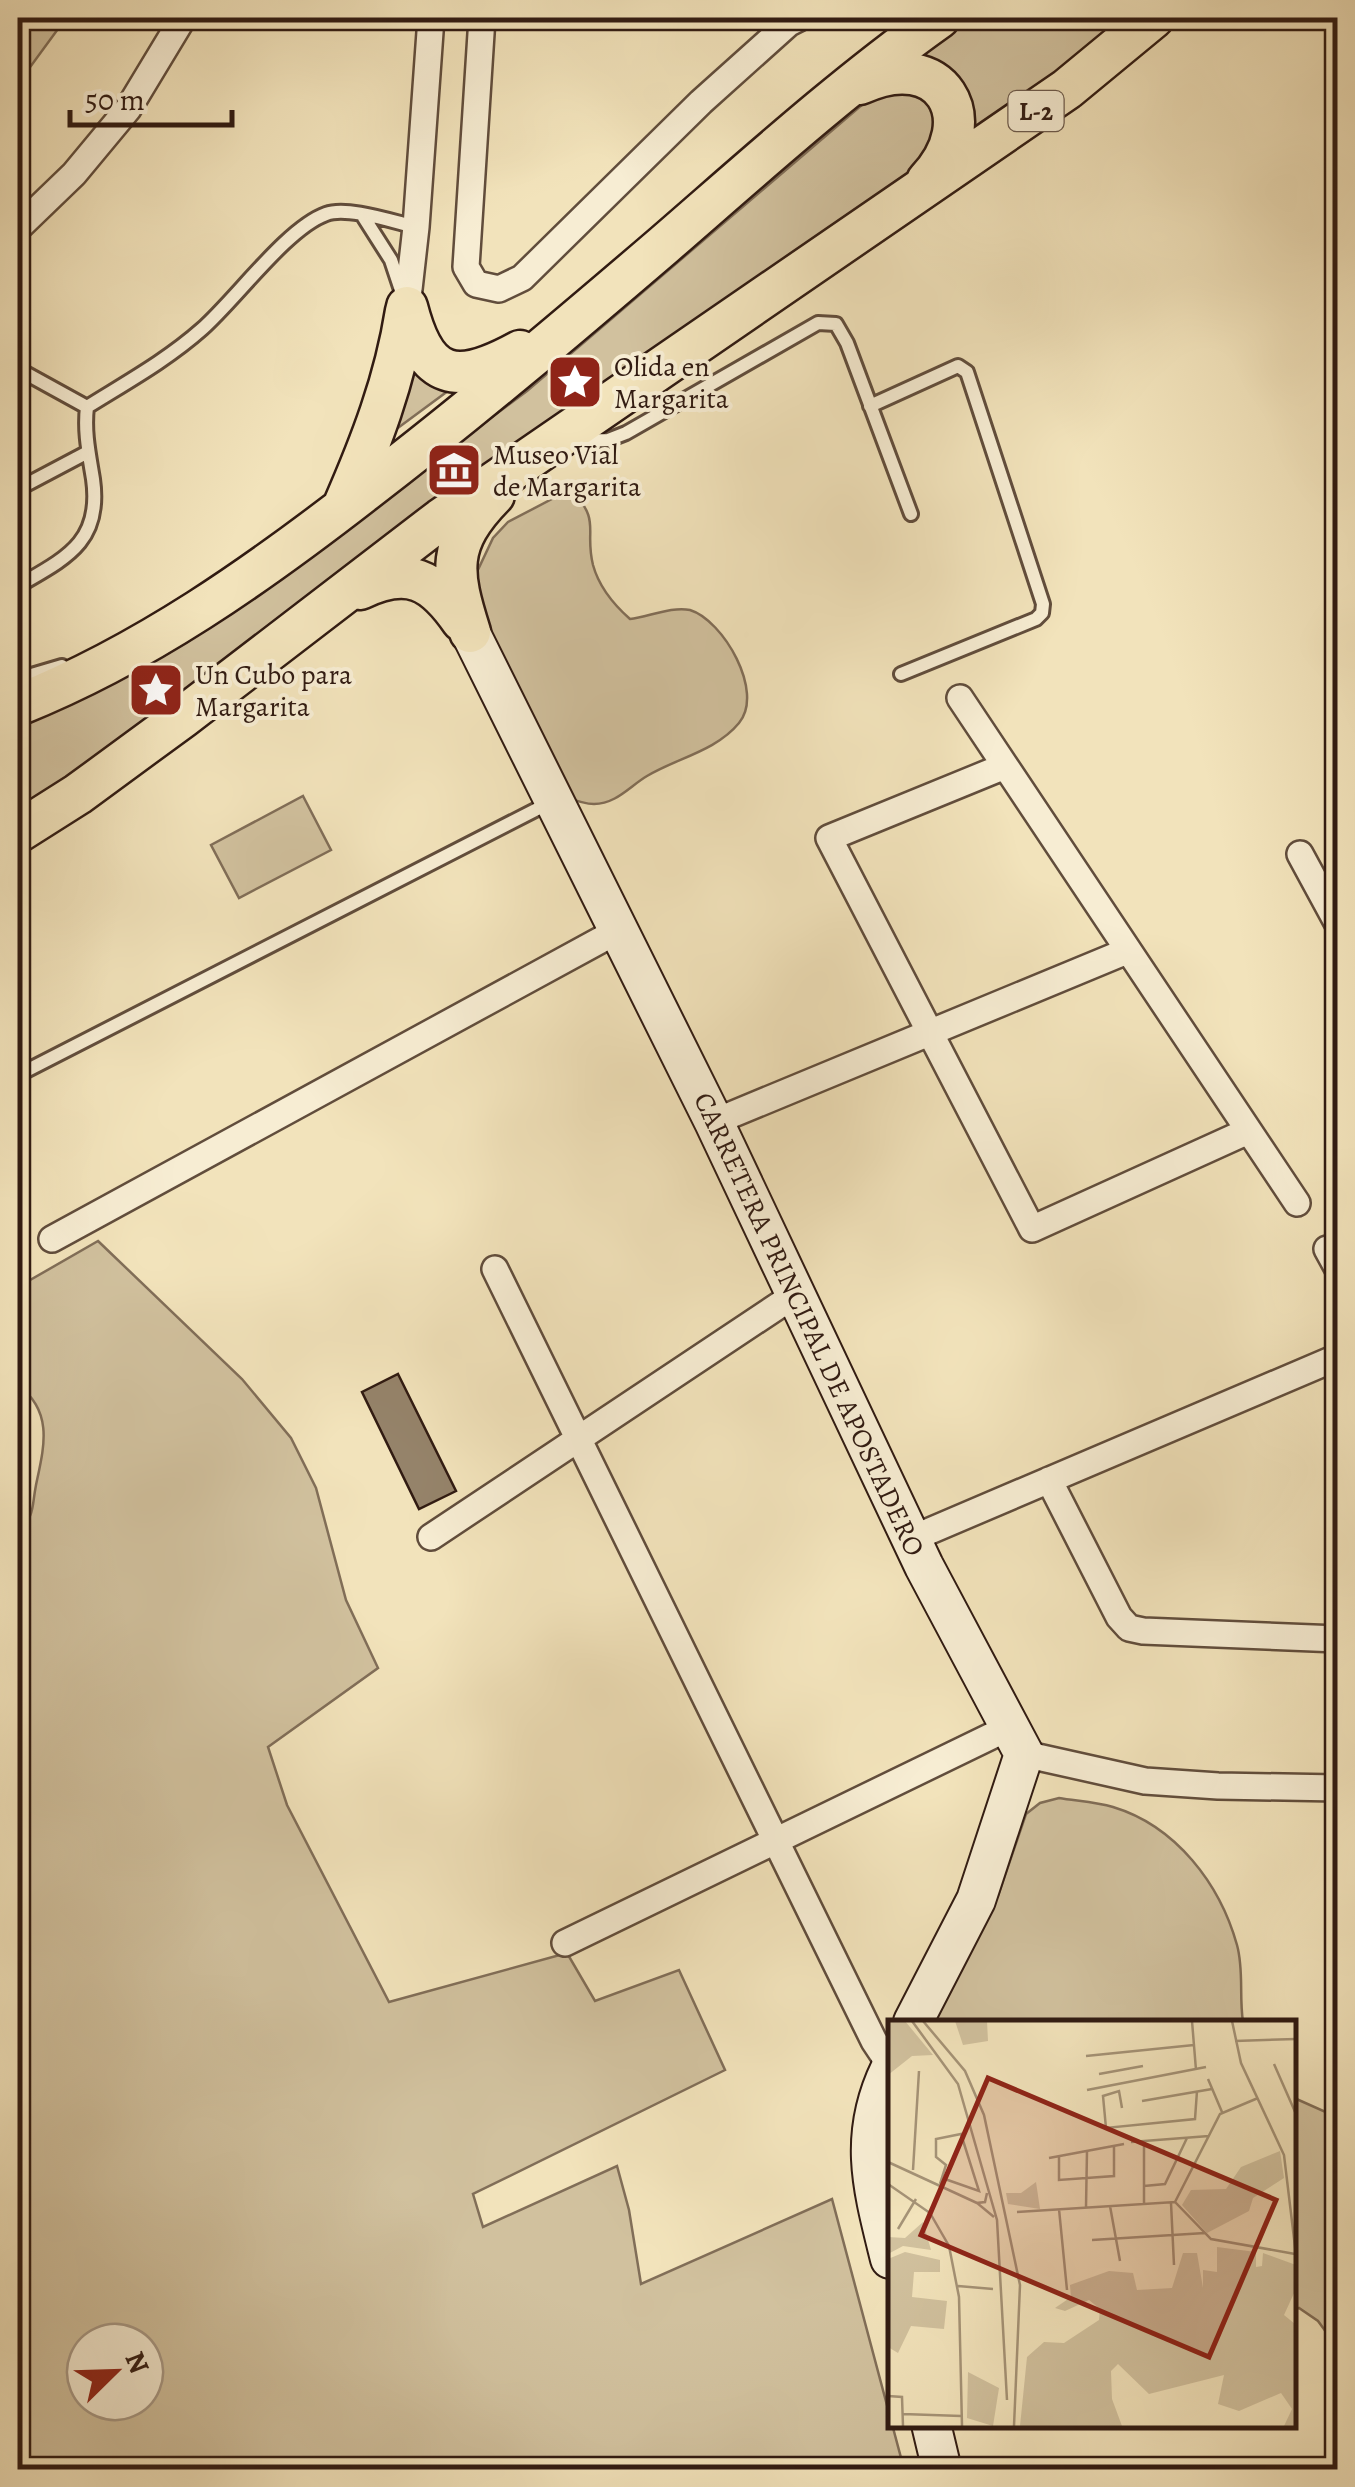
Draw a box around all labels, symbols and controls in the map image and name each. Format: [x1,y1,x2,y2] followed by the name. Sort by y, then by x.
[70,65,232,127] scale bar
[85,80,145,120] text: 50 m
[1008,91,1064,131] road number: L-2
[614,348,729,418] place label: Olida en Margarita
[545,352,605,412] place icon: Olida en Margarita
[493,436,641,506] place label: Museo Vial de Margarita
[424,440,484,500] museum icon: Museo Vial de Margarita
[195,656,352,726] place label: Un Cubo para Margarita
[126,660,186,720] place icon: Un Cubo para Margarita
[685,1086,934,1563] street label: CARRETERA PRINCIPAL DE APOSTADERO
[888,2020,1295,2427] inset map
[65,2322,165,2422] north arrow
[116,2346,159,2379] text: N

